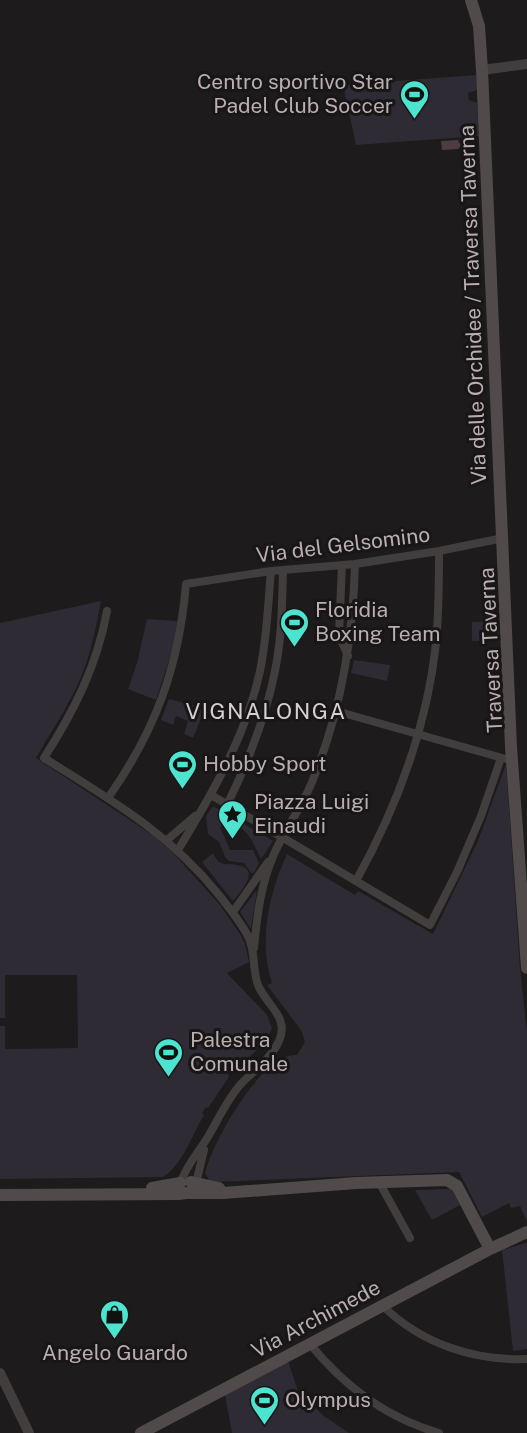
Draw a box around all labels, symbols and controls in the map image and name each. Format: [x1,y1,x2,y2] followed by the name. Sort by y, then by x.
[197,69,393,118] place label: Centro sportivo Star Padel Club Soccer
[398,78,430,120] sports icon: Centro sportivo Star Padel Club Soccer
[454,125,491,485] street label: Via delle Orchidee / Traversa Taverna
[255,521,431,568] street label: Via del Gelsomino
[474,567,507,733] street label: Traversa Taverna
[315,597,440,646] place label: Floridia Boxing Team
[278,606,310,648] sports icon: Floridia Boxing Team
[185,698,347,724] district label: VIGNALONGA
[166,748,198,790] sports icon: Hobby Sport
[203,751,327,776] place label: Hobby Sport
[254,789,369,838] place label: Piazza Luigi Einaudi
[217,798,249,840] place icon: Piazza Luigi Einaudi
[190,1027,288,1076] place label: Palestra Comunale
[153,1036,185,1078] sports icon: Palestra Comunale
[247,1274,384,1363] street label: Via Archimede
[99,1298,131,1340] shop icon: Angelo Guardo
[42,1340,188,1365] place label: Angelo Guardo
[248,1384,280,1426] sports icon: Olympus
[285,1387,371,1412] place label: Olympus

